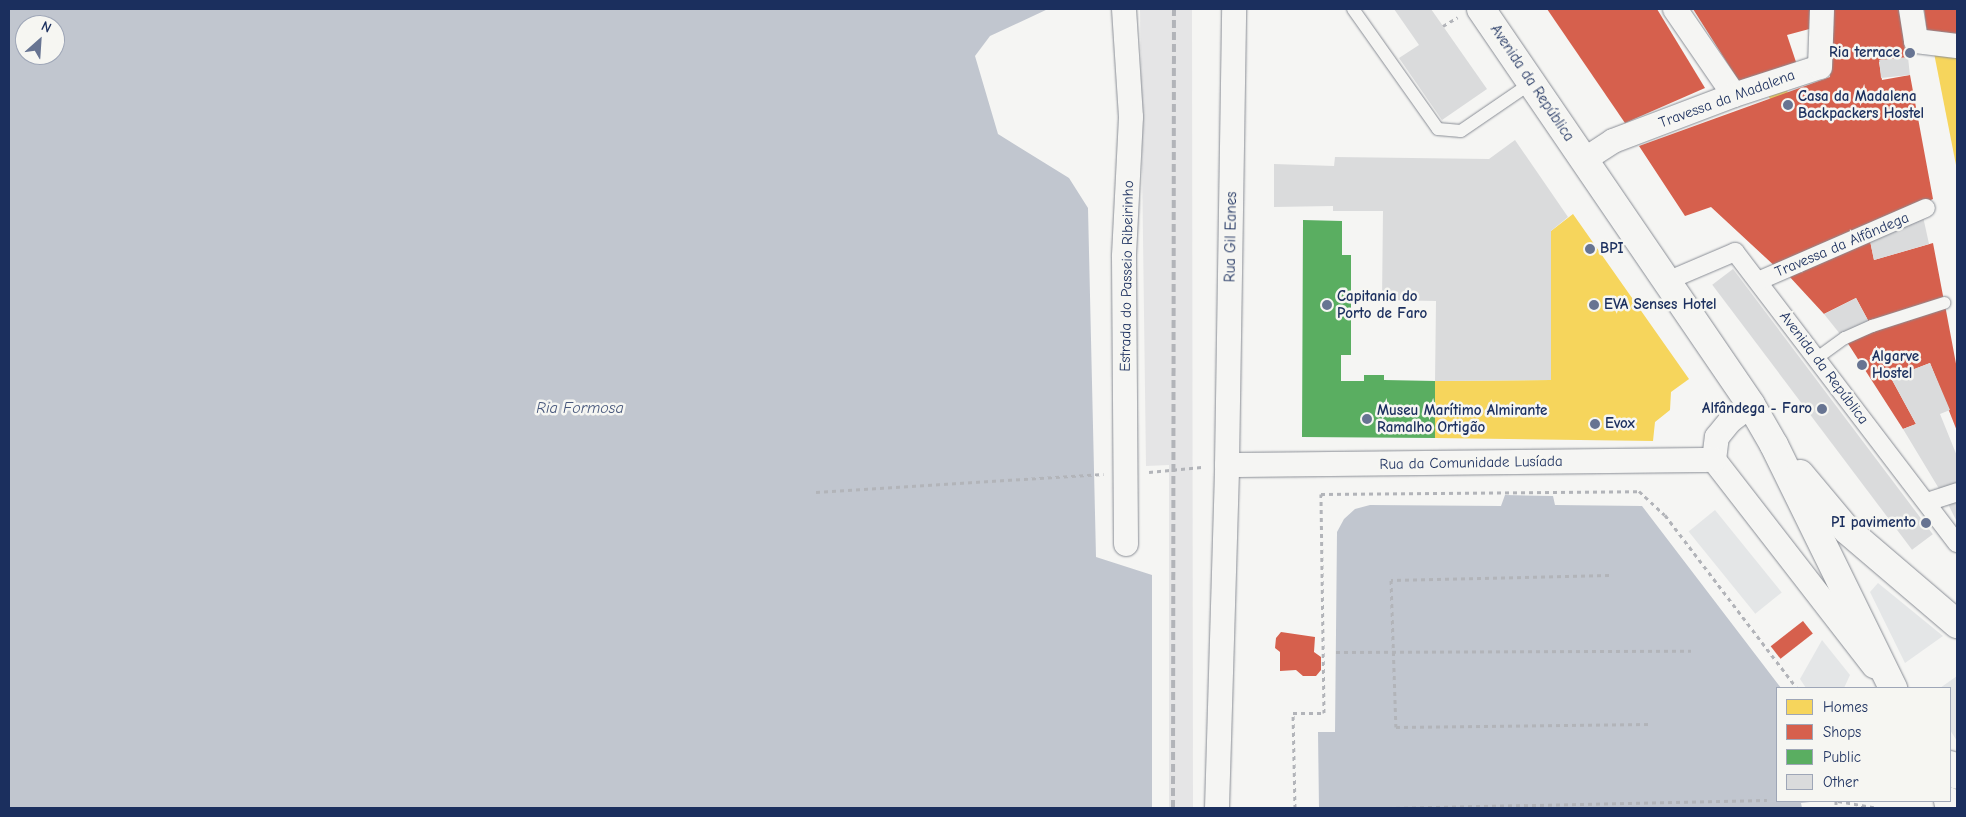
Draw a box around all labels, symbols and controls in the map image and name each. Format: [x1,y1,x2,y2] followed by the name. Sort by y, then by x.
[15,15,65,65] north arrow
[39,17,54,37] text: N
[1486,21,1578,145] street label: Avenida da República
[1829,44,1900,62] place label: Ria terrace
[1904,47,1916,59] marker: Ria terrace
[1657,66,1797,132] street label: Travessa da Madalena
[1798,87,1924,122] place label: Casa da Madalena Backpackers Hostel
[1782,99,1794,111] marker: Casa da Madalena Backpackers Hostel
[1116,180,1138,372] street label: Estrada do Passeio Ribeirinho
[1221,192,1241,282] street label: Rua Gil Eanes
[1772,209,1912,281] street label: Travessa da Alfândega
[1600,240,1624,258] place label: BPI
[1584,243,1596,255] marker: BPI
[1337,287,1427,322] place label: Capitania do Porto de Faro
[1604,296,1717,314] place label: EVA Senses Hotel
[1321,299,1333,311] marker: Capitania do Porto de Faro
[1588,299,1600,311] marker: EVA Senses Hotel
[1776,308,1872,428] street label: Avenida da República
[1872,347,1919,382] place label: Algarve Hostel
[1856,359,1868,371] marker: Algarve Hostel
[536,398,624,418] water label: Ria Formosa
[1702,400,1812,418] place label: Alfândega - Faro
[1377,401,1547,436] place label: Museu Marítimo Almirante Ramalho Ortigão
[1816,403,1828,415] marker: Alfândega - Faro
[1361,413,1373,425] marker: Museu Marítimo Almirante Ramalho Ortigão
[1605,415,1635,433] place label: Evox
[1589,418,1601,430] marker: Evox
[1379,452,1563,474] street label: Rua da Comunidade Lusíada
[1831,514,1916,532] place label: PI pavimento
[1920,517,1932,529] marker: PI pavimento
[1776,687,1951,802] legend
[1823,698,1868,716] text: Homes
[1823,723,1861,741] text: Shops
[1823,748,1861,766] text: Public
[1823,773,1858,791] text: Other

